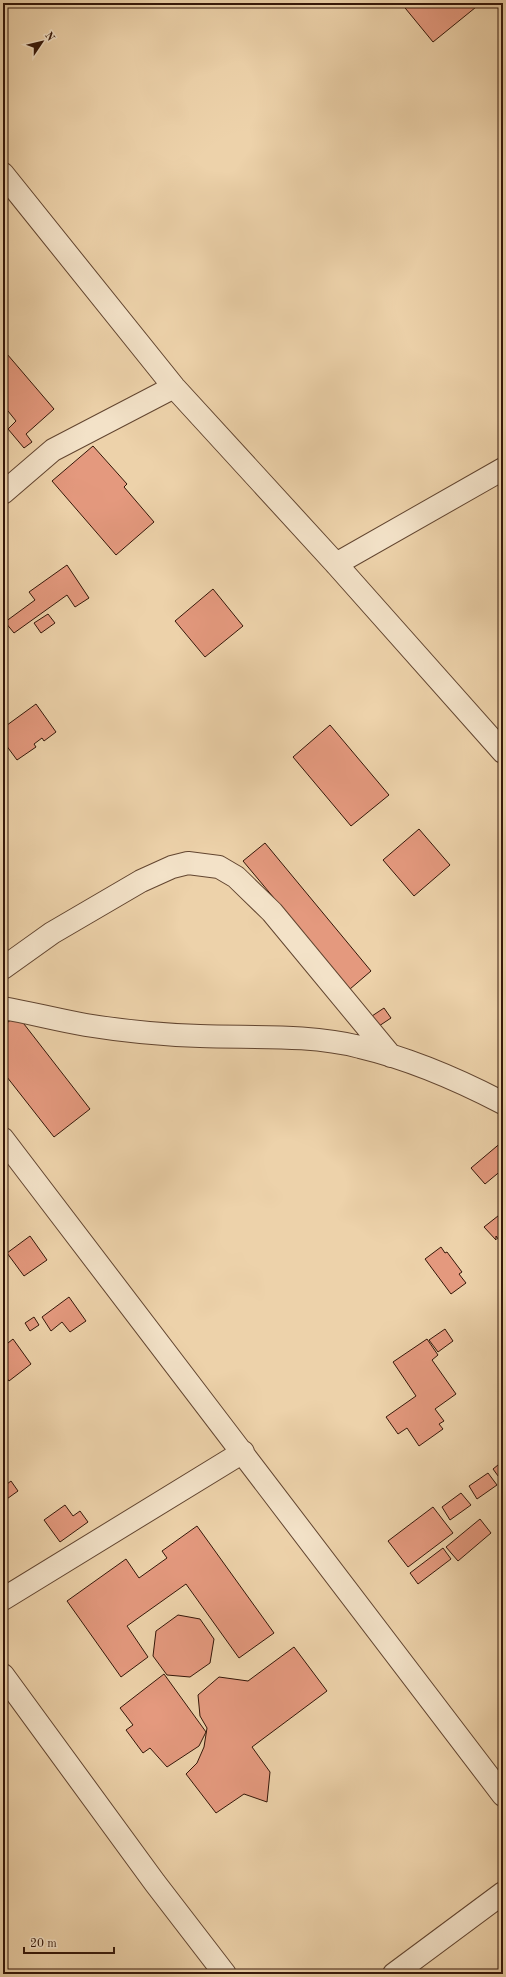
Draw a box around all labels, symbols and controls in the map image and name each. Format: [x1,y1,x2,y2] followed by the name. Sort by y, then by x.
[22,22,62,62] north arrow
[42,31,56,44] text: N
[24,1929,114,1955] scale bar
[30,1938,57,1950] text: 20 m

